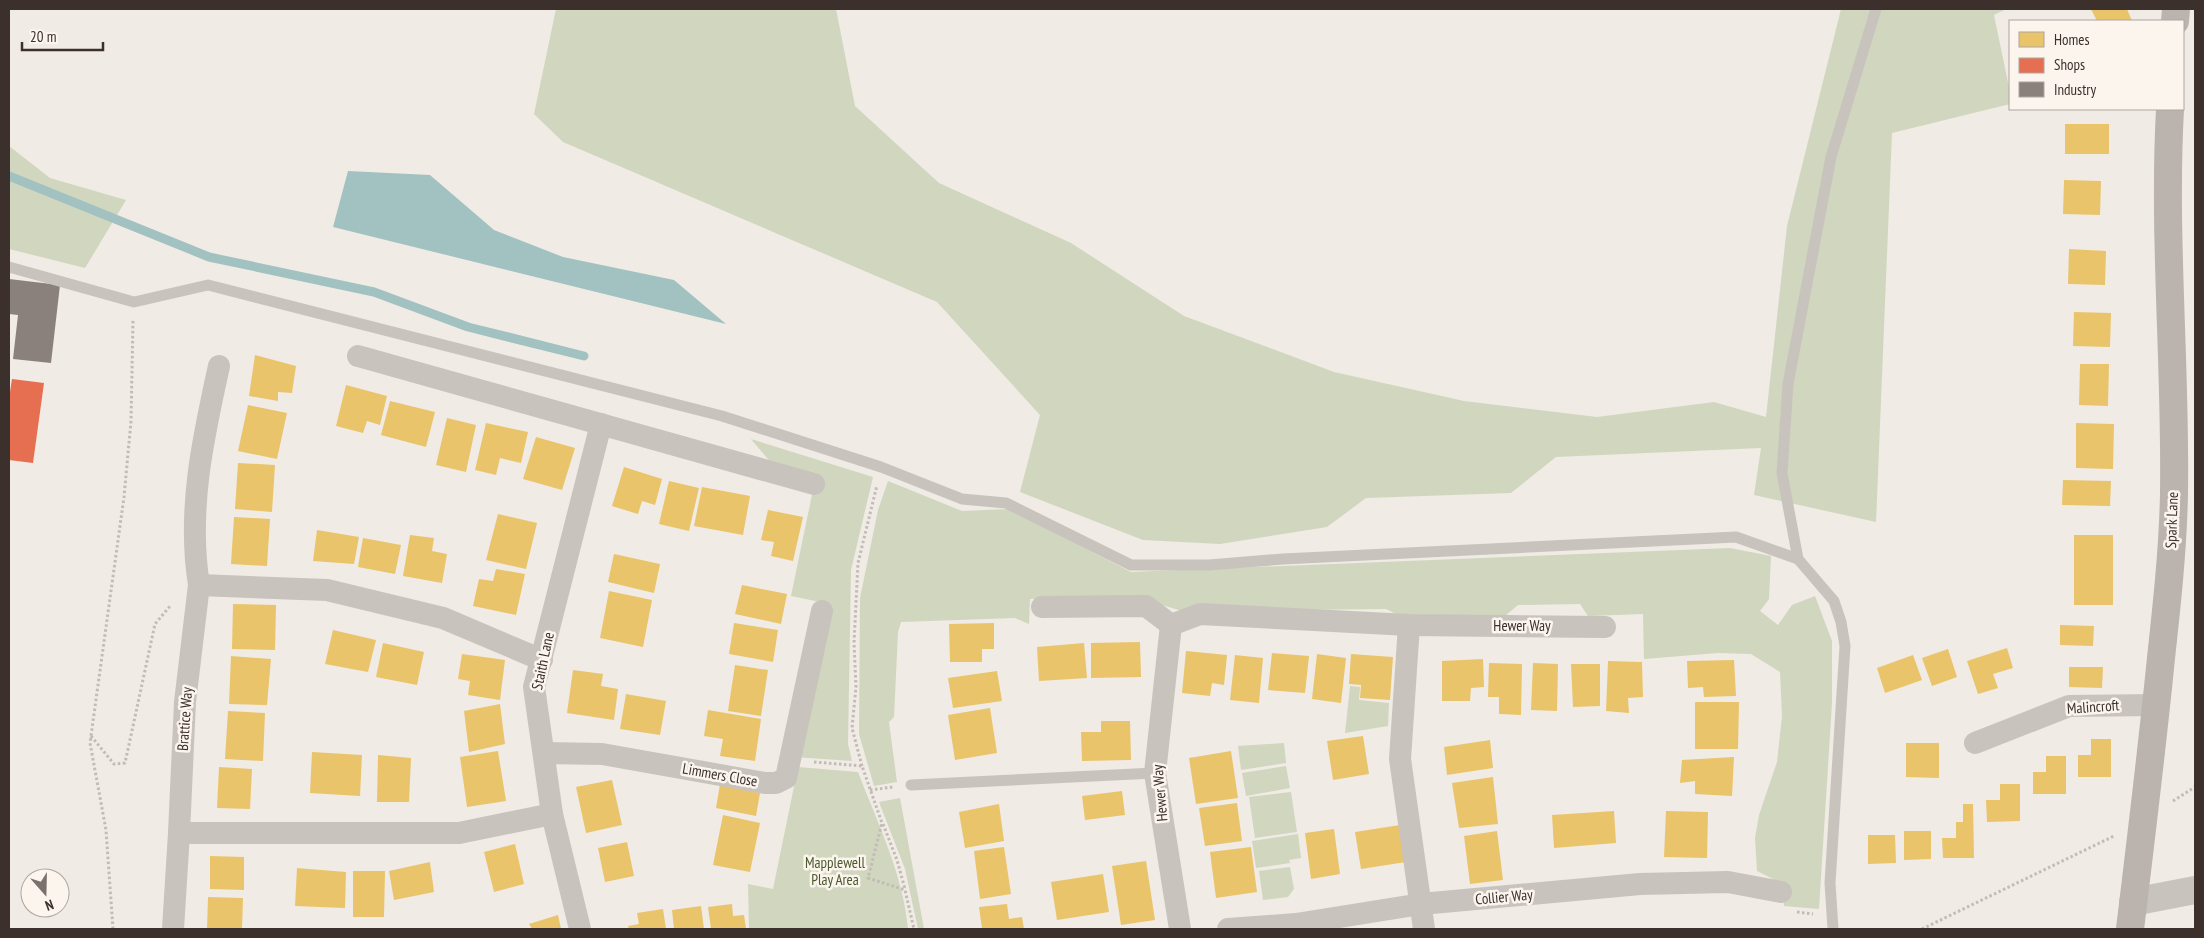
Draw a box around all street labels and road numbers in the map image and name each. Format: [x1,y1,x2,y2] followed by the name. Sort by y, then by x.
[2161,491,2182,549] street label: Spark Lane
[1493,616,1551,635] street label: Hewer Way
[527,630,558,691] street label: Staith Lane
[173,686,196,752] street label: Brattice Way
[2066,695,2120,718] street label: Malincroft
[681,759,759,790] street label: Limmers Close
[1148,763,1171,822] street label: Hewer Way
[1474,884,1534,908] street label: Collier Way

